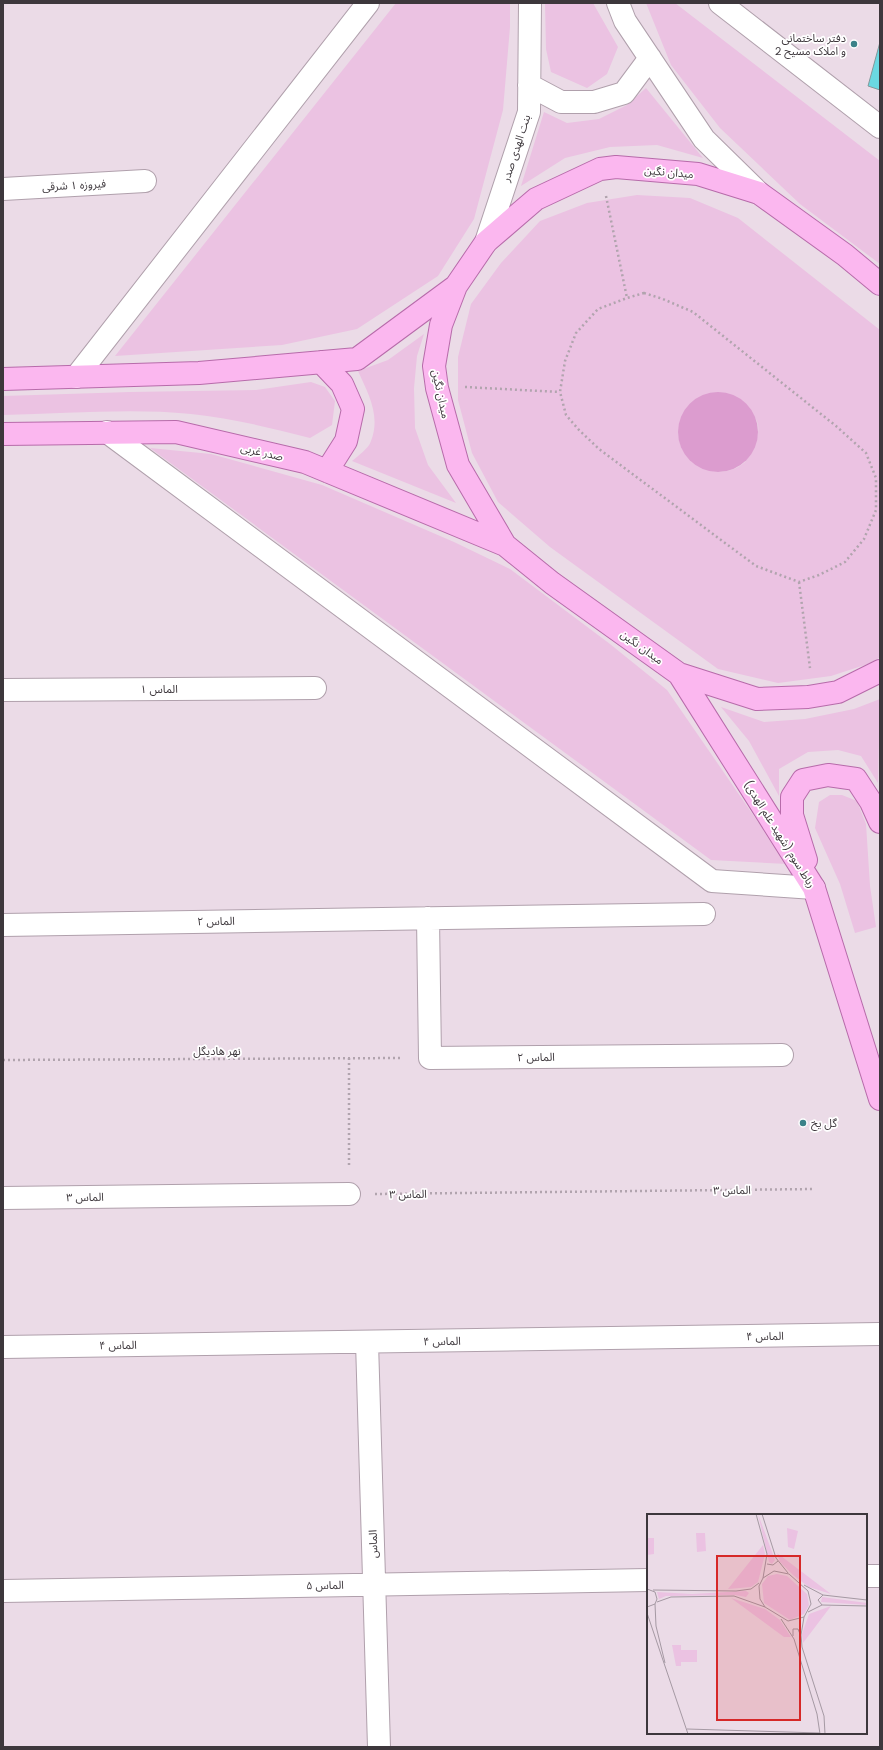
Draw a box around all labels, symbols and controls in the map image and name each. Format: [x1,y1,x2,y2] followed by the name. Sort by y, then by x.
[775,30,846,59] place label: دفتر ساختمانی و املاک مسیح 2
[849,39,859,49] marker: دفتر ساختمانی و املاک مسیح 2
[497,112,534,185] street label: بنت الهدی صدر
[644,162,695,182] street label: میدان نگین
[42,175,107,195] street label: فیروزه ۱ شرقی
[428,368,454,420] street label: میدان نگین
[239,439,285,465] street label: صدر غربی
[617,626,667,668] street label: میدان نگین
[140,681,178,697] street label: الماس ۱
[740,777,820,891] street label: رباط سوم (شهید علم الهدی)
[197,913,235,929] street label: الماس ۲
[193,1043,241,1059] street label: نهر هادیگل
[517,1049,555,1065] street label: الماس ۲
[811,1115,837,1131] place label: گل یخ
[798,1118,808,1128] marker: گل یخ
[713,1182,751,1198] street label: الماس ۳
[389,1186,427,1202] street label: الماس ۳
[66,1189,104,1205] street label: الماس ۳
[746,1328,784,1344] street label: الماس ۴
[423,1333,461,1349] street label: الماس ۴
[99,1337,137,1353] street label: الماس ۴
[647,1514,867,1734] inset map
[365,1530,381,1558] street label: الماس
[306,1577,344,1593] street label: الماس ۵

